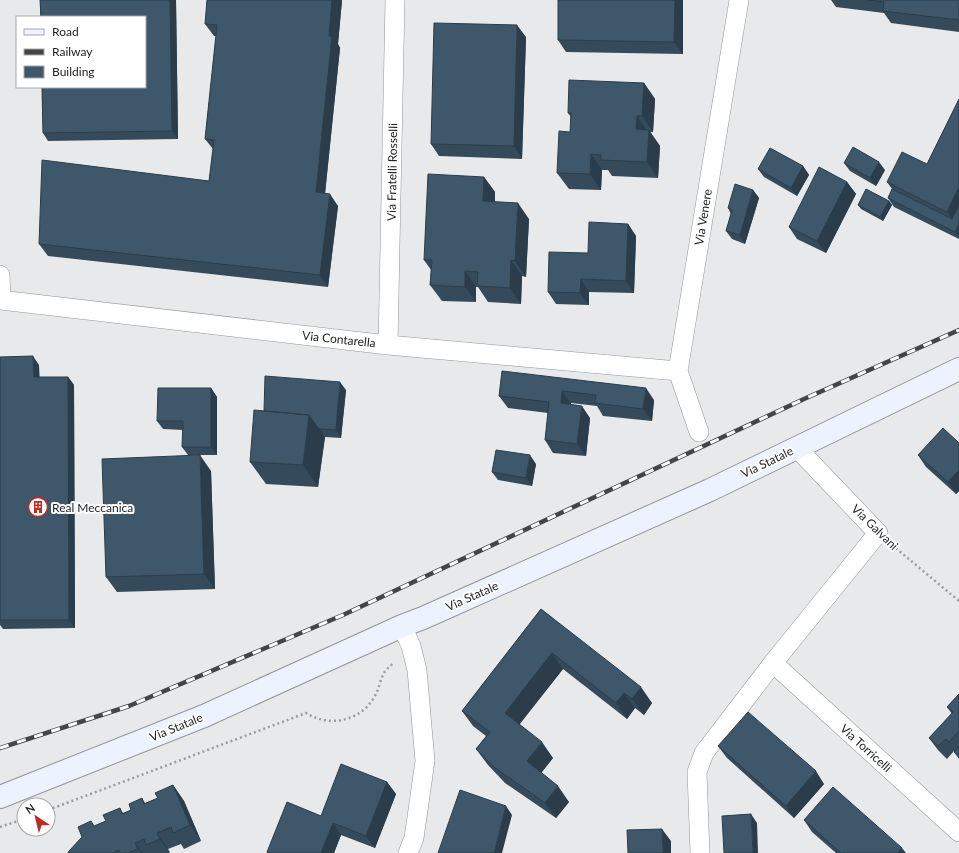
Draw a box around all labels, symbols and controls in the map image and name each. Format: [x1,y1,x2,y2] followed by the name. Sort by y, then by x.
[16,16,146,88] legend
[52,24,79,39] text: Road
[52,44,93,59] text: Railway
[52,64,95,79] text: Building
[384,123,400,221] street label: Via Fratelli Rosselli
[691,188,715,246] street label: Via Venere
[302,328,376,350] street label: Via Contarella
[739,443,795,481] street label: Via Statale
[27,496,49,518] building icon: Real Meccanica
[52,500,133,515] place label: Real Meccanica
[849,501,902,553] street label: Via Galvani
[443,578,501,614] street label: Via Statale
[147,710,205,744] street label: Via Statale
[837,721,895,775] street label: Via Torricelli
[16,797,56,837] north arrow
[23,801,37,816] text: N

